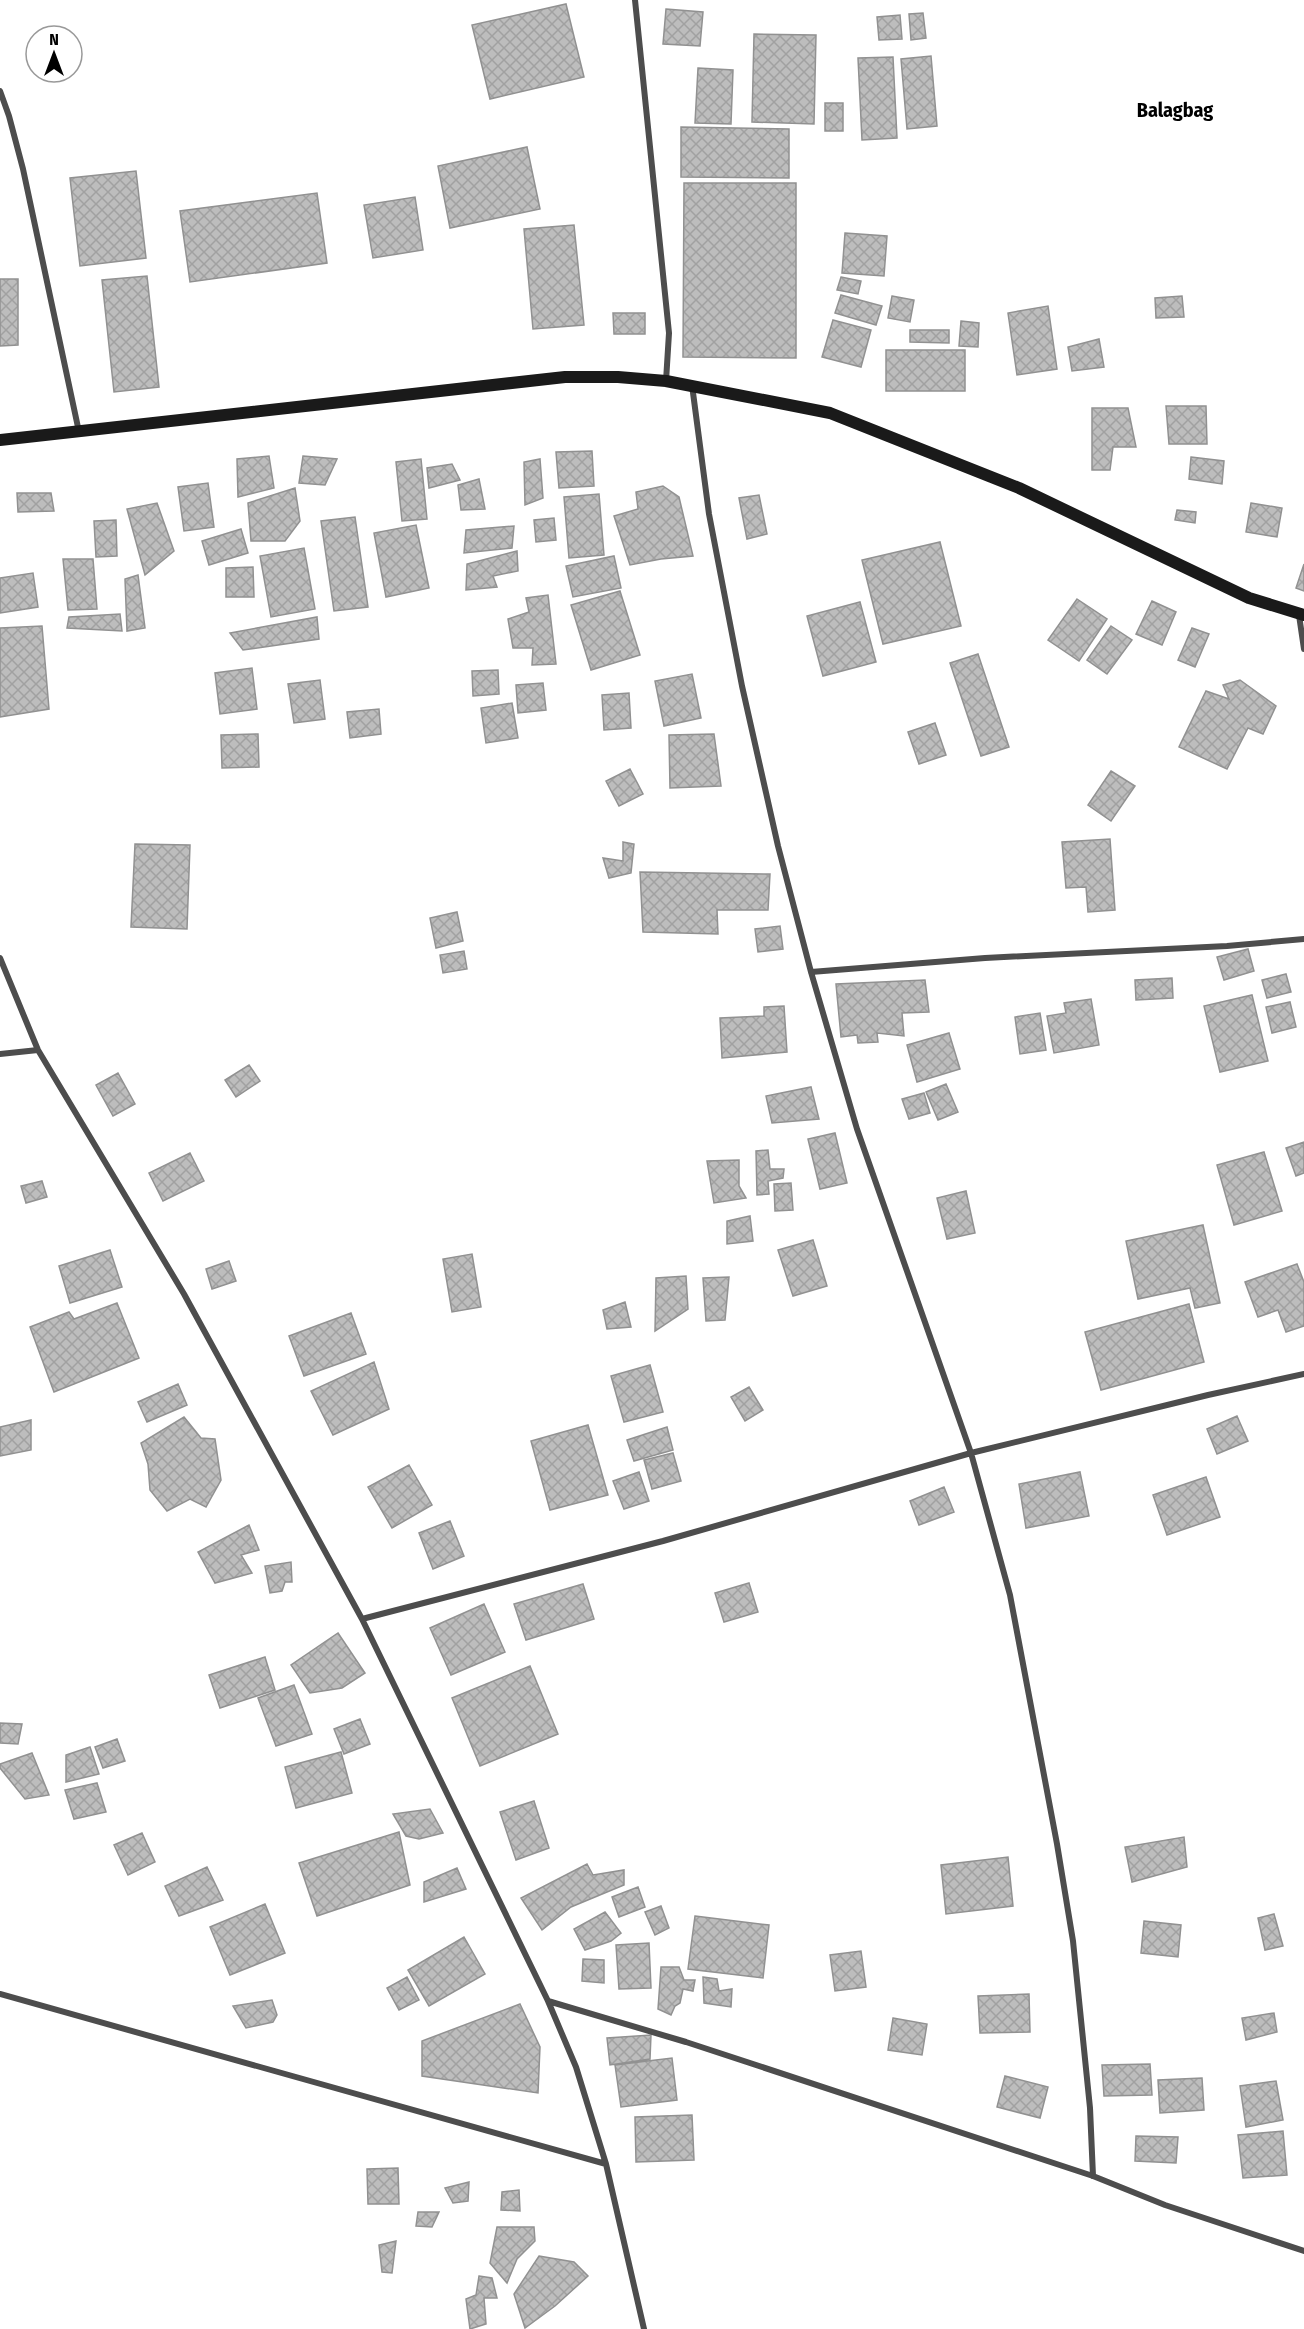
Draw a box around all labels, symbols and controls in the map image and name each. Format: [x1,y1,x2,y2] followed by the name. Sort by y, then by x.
[24,24,84,84] north arrow
[49,30,59,49] text: N
[1137,98,1213,122] district label: Balagbag

